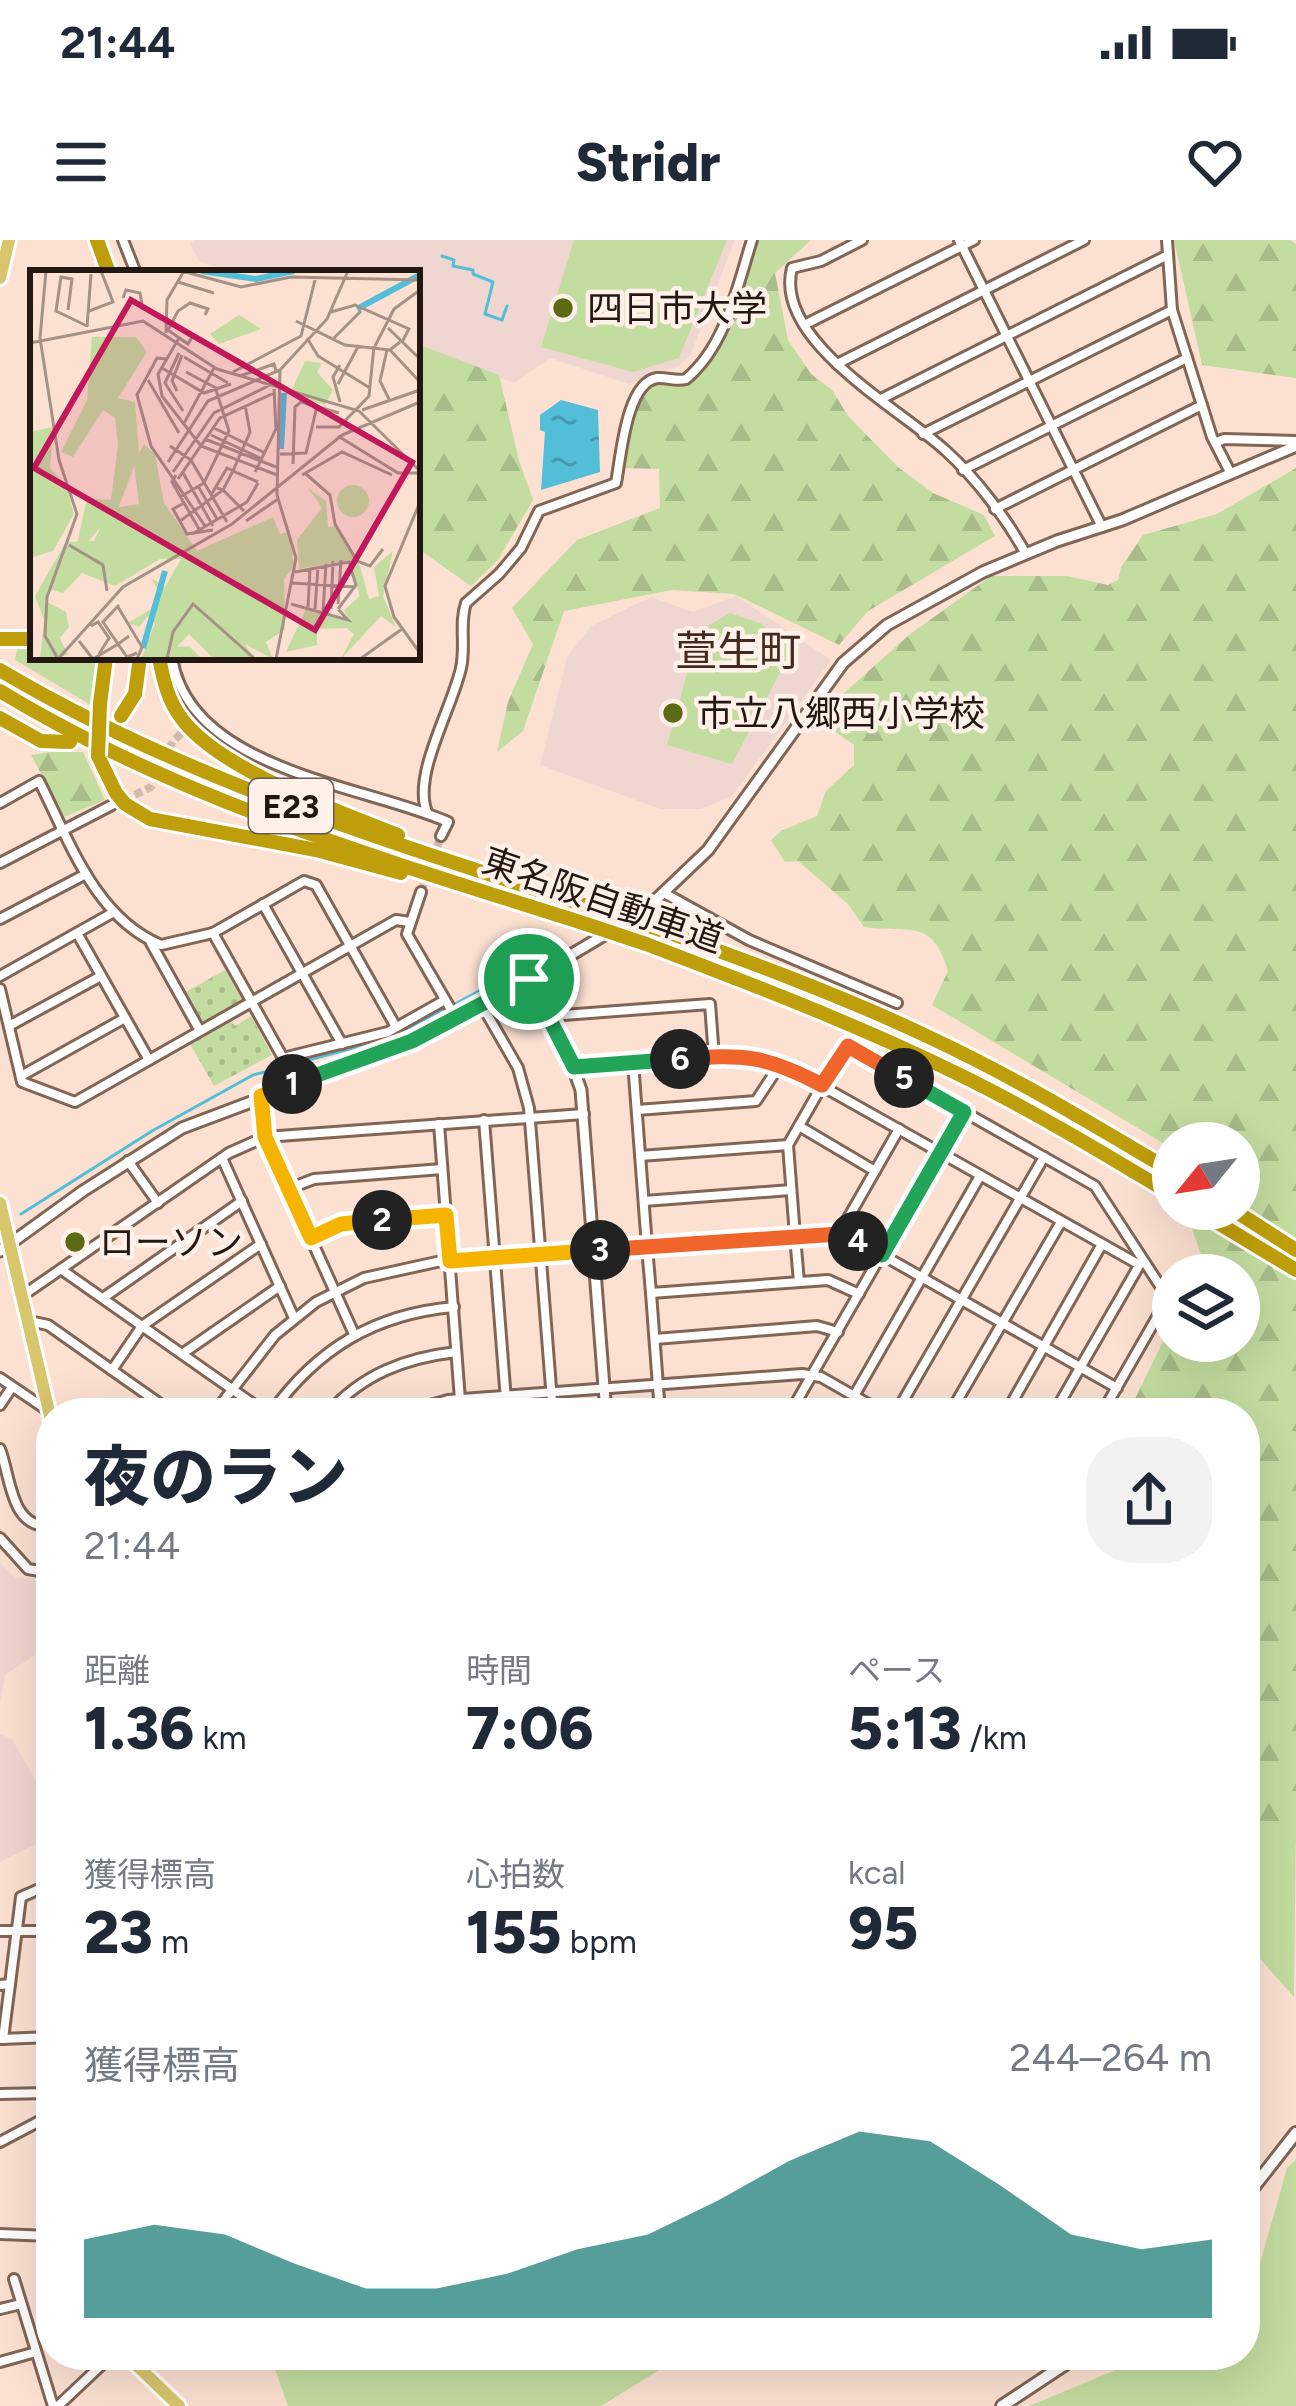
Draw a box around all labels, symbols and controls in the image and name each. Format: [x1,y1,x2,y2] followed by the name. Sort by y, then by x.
[60,15,176,69] text: 21:44
[48,129,114,195] icon: menu
[1182,129,1248,195] icon: heart
[575,130,721,195] text: Stridr
[30,270,420,660] inset map
[587,287,767,330] place label: 四日市大学
[550,295,576,321] marker: 四日市大学
[675,626,801,677] district label: 萱生町
[697,692,985,735] place label: 市立八郷西小学校
[660,700,686,726] marker: 市立八郷西小学校
[249,779,333,833] road number: E23
[477,839,729,961] street label: 東名阪自動車道
[478,928,580,1030] pin
[496,946,562,1012] icon: arrive
[650,1029,710,1089] pin: 6
[670,1039,690,1078] text: 6
[874,1048,934,1108] pin: 5
[262,1054,322,1114] pin: 1
[894,1058,914,1097] text: 5
[285,1064,299,1103] text: 1
[1152,1122,1260,1230] north arrow
[1152,1122,1260,1362] map controls
[352,1190,412,1250] pin: 2
[372,1200,392,1239] text: 2
[828,1211,888,1271] pin: 4
[570,1220,630,1280] pin: 3
[99,1221,243,1264] place label: ローソン
[848,1221,868,1260] text: 4
[62,1229,88,1255] marker: ローソン
[591,1230,609,1269] text: 3
[1152,1254,1260,1362] button: layers
[84,1437,348,1517] text: 夜のラン
[1086,1437,1212,1563] button: share
[84,1522,180,1569] text: 21:44
[84,1651,150,1690] text: 距離
[466,1651,532,1690] text: 時間
[848,1651,945,1690] text: ペース
[84,1692,194,1764] text: 1.36
[466,1692,594,1764] text: 7:06
[848,1692,962,1764] text: 5:13
[194,1718,247,1757] text: km
[962,1718,1027,1757] text: /km
[848,1853,906,1892] text: kcal
[84,1855,216,1894] text: 獲得標高
[466,1855,565,1894] text: 心拍数
[848,1892,918,1964] text: 95
[84,1896,153,1968] text: 23
[466,1896,562,1968] text: 155
[153,1922,189,1961] text: m
[562,1922,637,1961] text: bpm
[1009,2034,1212,2081] text: 244–264 m
[84,2042,240,2089] text: 獲得標高

